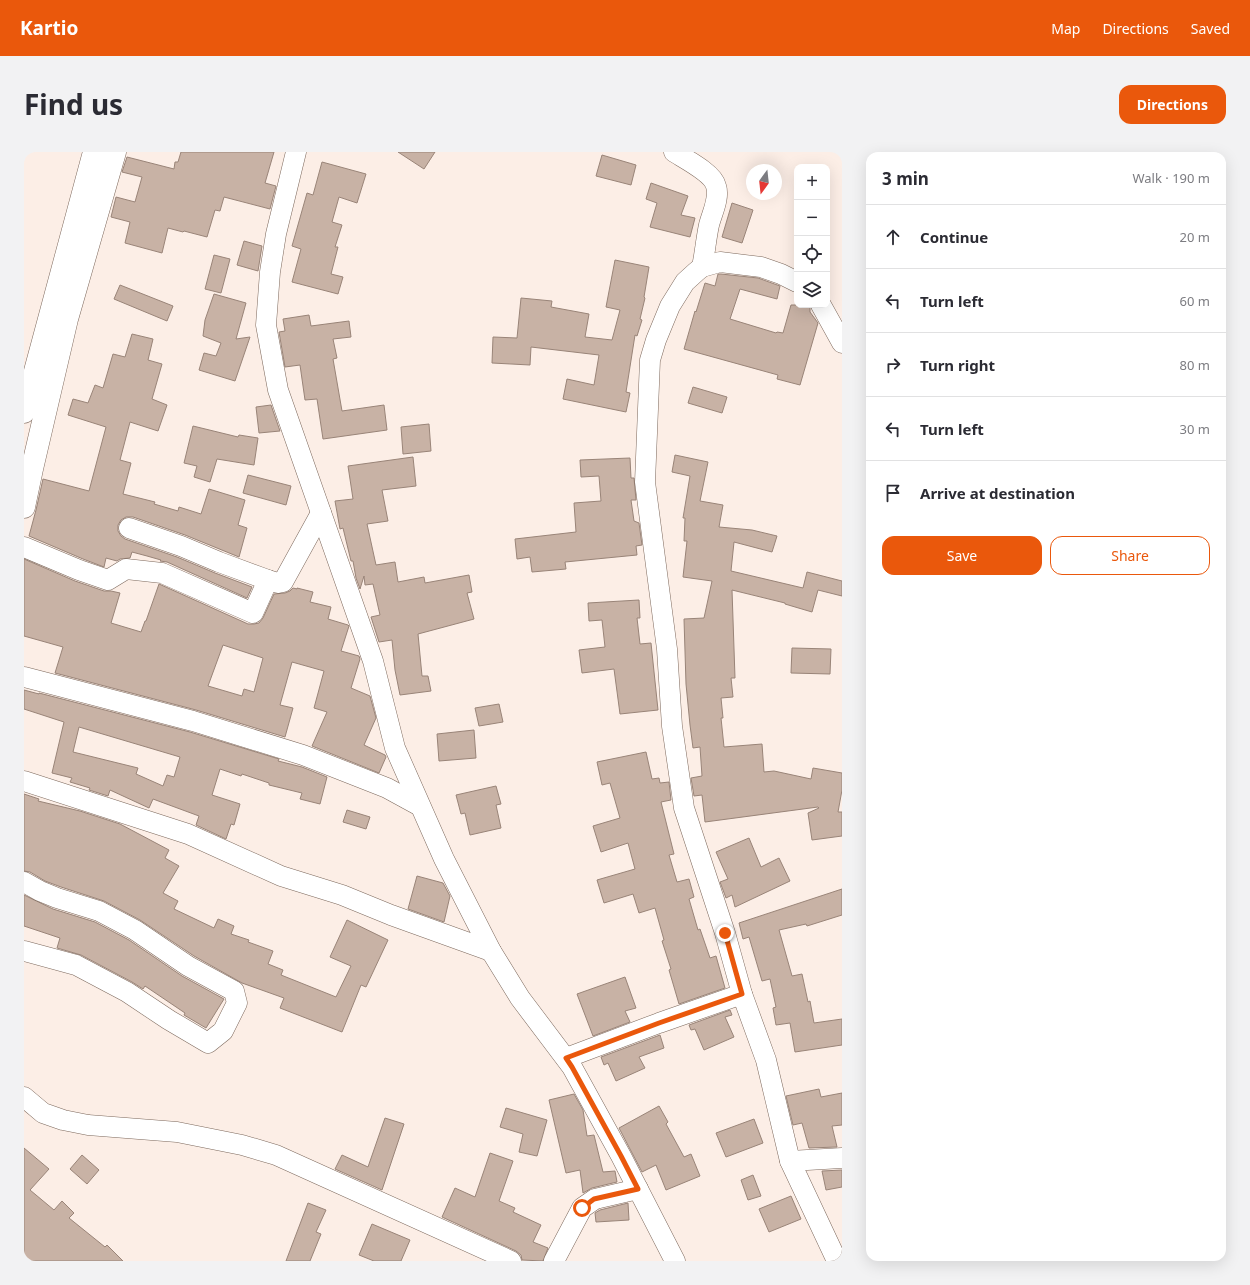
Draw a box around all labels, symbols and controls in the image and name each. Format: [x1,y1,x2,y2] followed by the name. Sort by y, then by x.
[20,15,78,41] text: Kartio
[1051,19,1080,38] text: Map
[1102,19,1169,38] text: Directions
[1191,19,1230,38] text: Saved
[24,85,123,123] text: Find us
[1119,85,1226,124] button: Directions
[746,164,782,200] north arrow
[794,164,830,308] map controls
[794,164,830,200] button: +
[882,167,929,190] text: 3 min
[1132,169,1210,187] text: Walk · 190 m
[794,200,830,236] button: −
[882,226,904,248] icon: ahead
[920,227,988,247] text: Continue
[1180,228,1210,246] text: 20 m
[794,236,830,272] button: locate
[794,272,830,308] button: layers
[882,290,904,312] icon: left
[920,291,984,311] text: Turn left
[1180,292,1210,310] text: 60 m
[882,354,904,376] icon: right
[920,355,995,375] text: Turn right
[1180,356,1210,374] text: 80 m
[882,418,904,440] icon: left
[920,419,984,439] text: Turn left
[1180,420,1210,438] text: 30 m
[882,482,904,504] icon: arrive
[920,483,1075,503] text: Arrive at destination
[882,536,1042,575] button: Save
[1050,536,1210,575] button: Share
[716,924,734,942] route end
[573,1199,591,1217] route start

